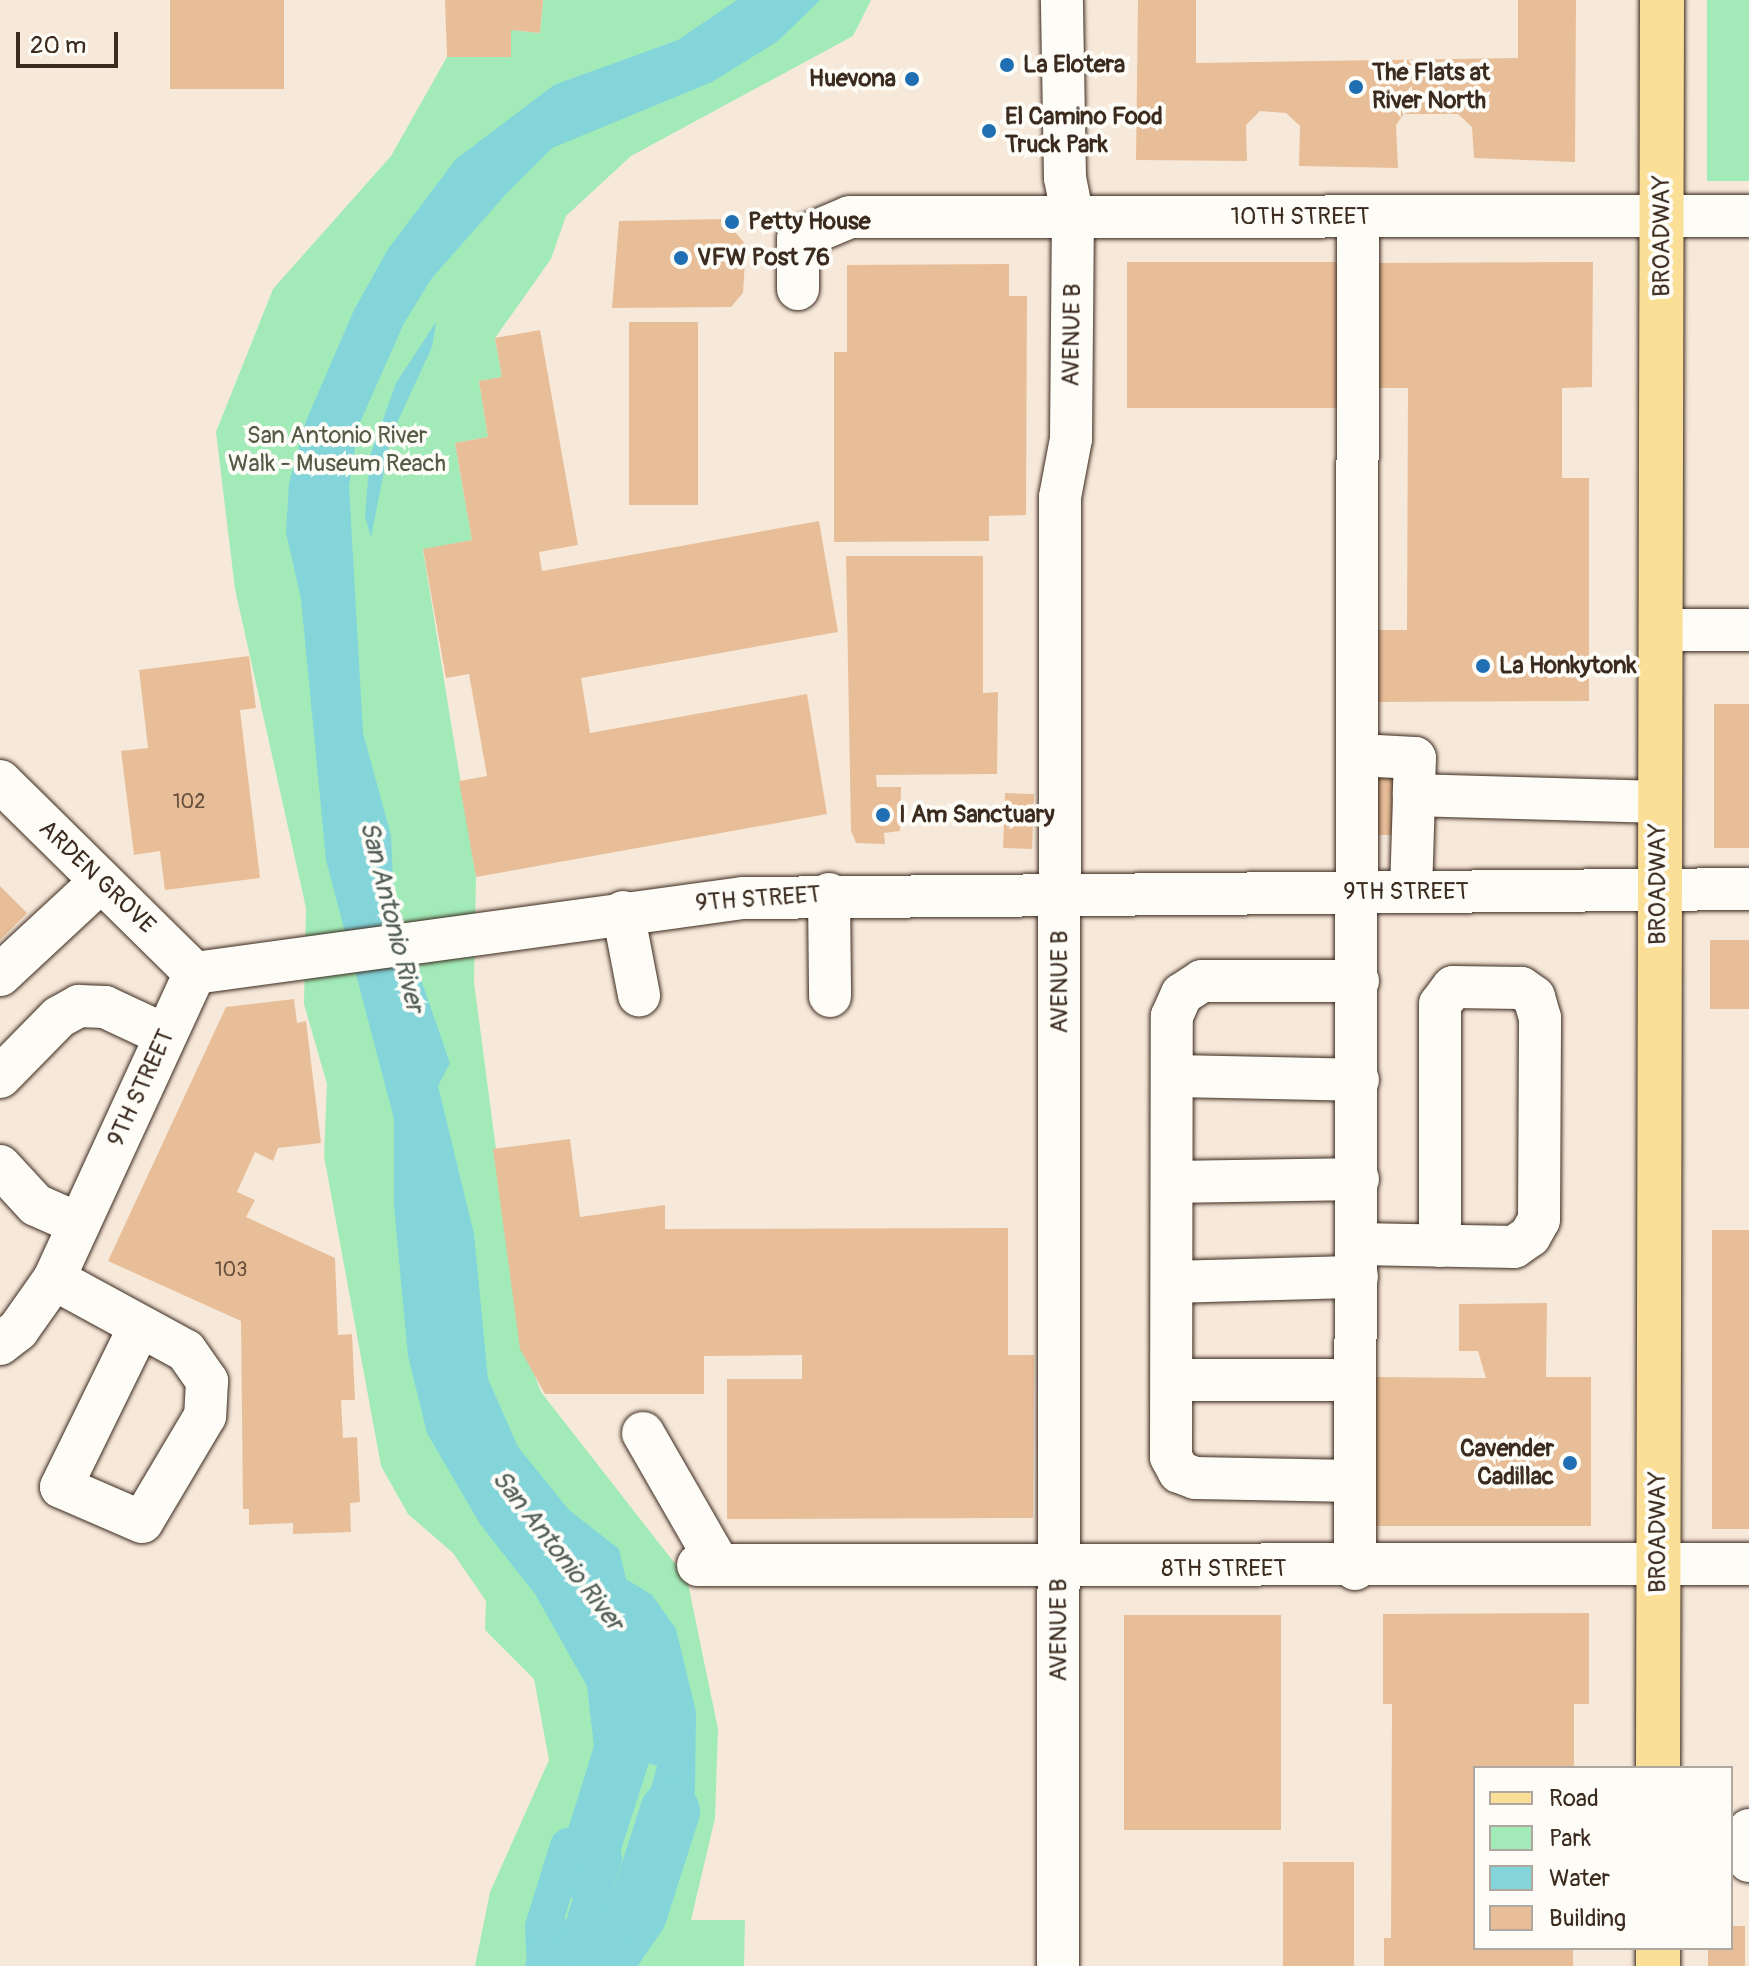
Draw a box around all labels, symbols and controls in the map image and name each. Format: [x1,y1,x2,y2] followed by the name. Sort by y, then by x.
[20,16,122,66] scale bar
[30,31,86,60] text: 20 m
[1023,51,1125,79] place label: La Elotera
[998,56,1016,74] marker: La Elotera
[1372,59,1490,115] place label: The Flats at River North
[809,65,896,93] place label: Huevona
[903,70,921,88] marker: Huevona
[1347,78,1365,96] marker: The Flats at River North
[1005,103,1163,159] place label: El Camino Food Truck Park
[980,122,998,140] marker: El Camino Food Truck Park
[1648,175,1676,297] street label: BROADWAY
[1231,203,1369,231] street label: 10TH STREET
[748,208,871,236] place label: Petty House
[723,213,741,231] marker: Petty House
[697,244,830,272] place label: VFW Post 76
[672,249,690,267] marker: VFW Post 76
[1057,283,1087,387] street label: AVENUE B
[228,422,446,478] park label: San Antonio River Walk - Museum Reach
[1499,652,1636,680] place label: La Honkytonk
[1474,657,1492,675] marker: La Honkytonk
[173,789,205,813] house number: 102
[899,801,1055,829] place label: I Am Sanctuary
[874,806,892,824] marker: I Am Sanctuary
[33,814,161,940] street label: ARDEN GROVE
[352,818,430,1016] water label: San Antonio River
[1644,823,1672,945] street label: BROADWAY
[1343,878,1469,906] street label: 9TH STREET
[694,880,822,918] street label: 9TH STREET
[1046,930,1074,1034] street label: AVENUE B
[101,1025,181,1151] street label: 9TH STREET
[215,1257,247,1281] house number: 103
[1460,1435,1554,1491] place label: Cavender Cadillac
[1561,1454,1579,1472] marker: Cavender Cadillac
[485,1464,629,1638] water label: San Antonio River
[1644,1471,1672,1593] street label: BROADWAY
[1161,1555,1287,1583] street label: 8TH STREET
[1045,1578,1073,1682] street label: AVENUE B
[1473,1766,1733,1950] legend
[1549,1784,1599,1813] text: Road
[1549,1824,1591,1853] text: Park
[1549,1864,1610,1893] text: Water
[1549,1904,1626,1933] text: Building

